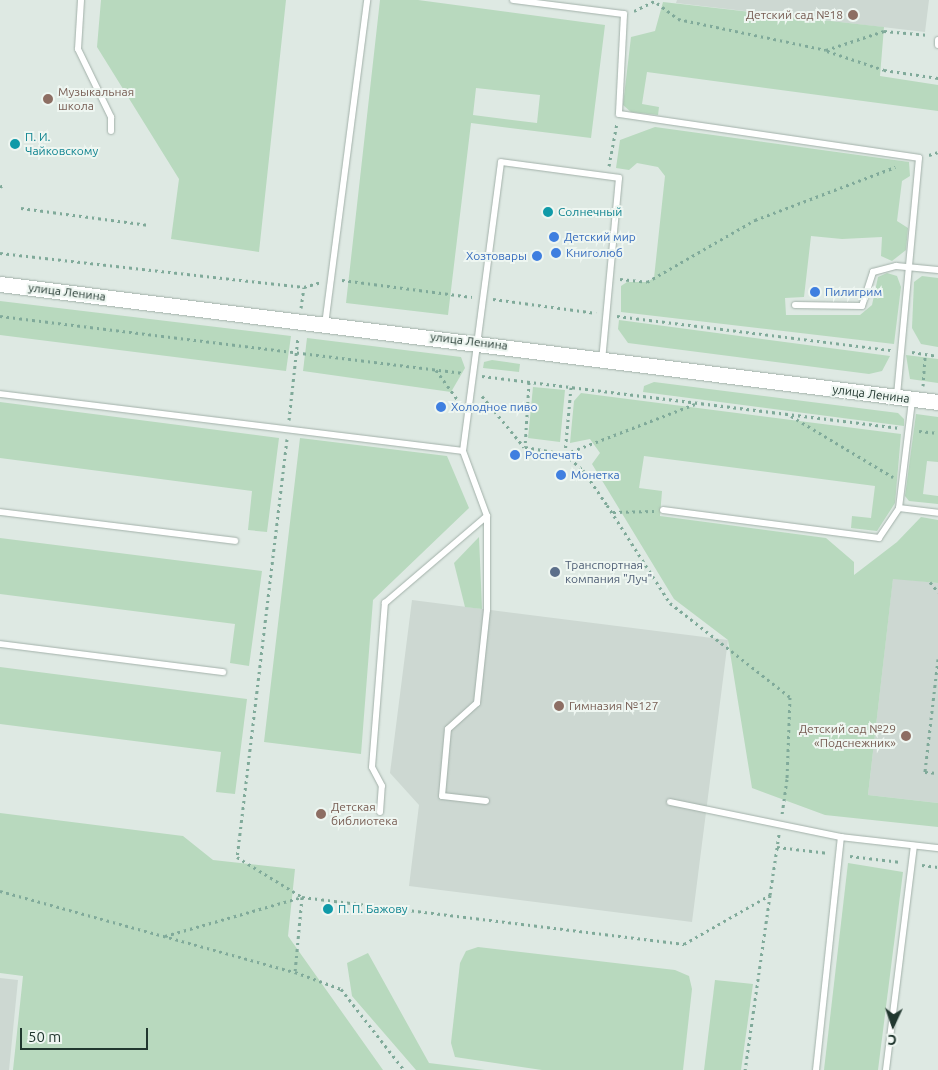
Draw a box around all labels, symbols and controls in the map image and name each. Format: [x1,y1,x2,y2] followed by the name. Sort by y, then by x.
[746,8,843,22] place label: Детский сад №18
[847,9,859,21] marker: Детский сад №18
[58,85,134,113] place label: Музыкальная школа
[42,93,54,105] marker: Музыкальная школа
[25,130,98,158] place label: П. И. Чайковскому
[9,138,21,150] marker: П. И. Чайковскому
[558,205,622,219] place label: Солнечный
[542,206,554,218] marker: Солнечный
[564,230,636,244] place label: Детский мир
[548,231,560,243] marker: Детский мир
[566,246,623,260] place label: Книголюб
[550,247,562,259] marker: Книголюб
[466,249,527,263] place label: Хозтовары
[531,250,543,262] marker: Хозтовары
[28,280,106,304] street label: улица Ленина
[825,285,882,299] place label: Пилигрим
[809,286,821,298] marker: Пилигрим
[430,329,508,353] street label: улица Ленина
[832,382,910,406] street label: улица Ленина
[451,400,537,414] place label: Холодное пиво
[435,401,447,413] marker: Холодное пиво
[525,448,582,462] place label: Роспечать
[509,449,521,461] marker: Роспечать
[571,468,620,482] place label: Монетка
[555,469,567,481] marker: Монетка
[565,558,652,586] place label: Транспортная компания "Луч"
[549,566,561,578] marker: Транспортная компания "Луч"
[569,699,659,713] place label: Гимназия №127
[553,700,565,712] marker: Гимназия №127
[799,722,896,750] place label: Детский сад №29 «Подснежник»
[900,730,912,742] marker: Детский сад №29 «Подснежник»
[331,800,398,828] place label: Детская библиотека
[315,808,327,820] marker: Детская библиотека
[338,902,408,916] place label: П. П. Бажову
[322,903,334,915] marker: П. П. Бажову
[868,1000,918,1050] north arrow
[22,1018,150,1050] scale bar
[28,1028,61,1045] text: 50 m
[887,1032,897,1048] text: С

